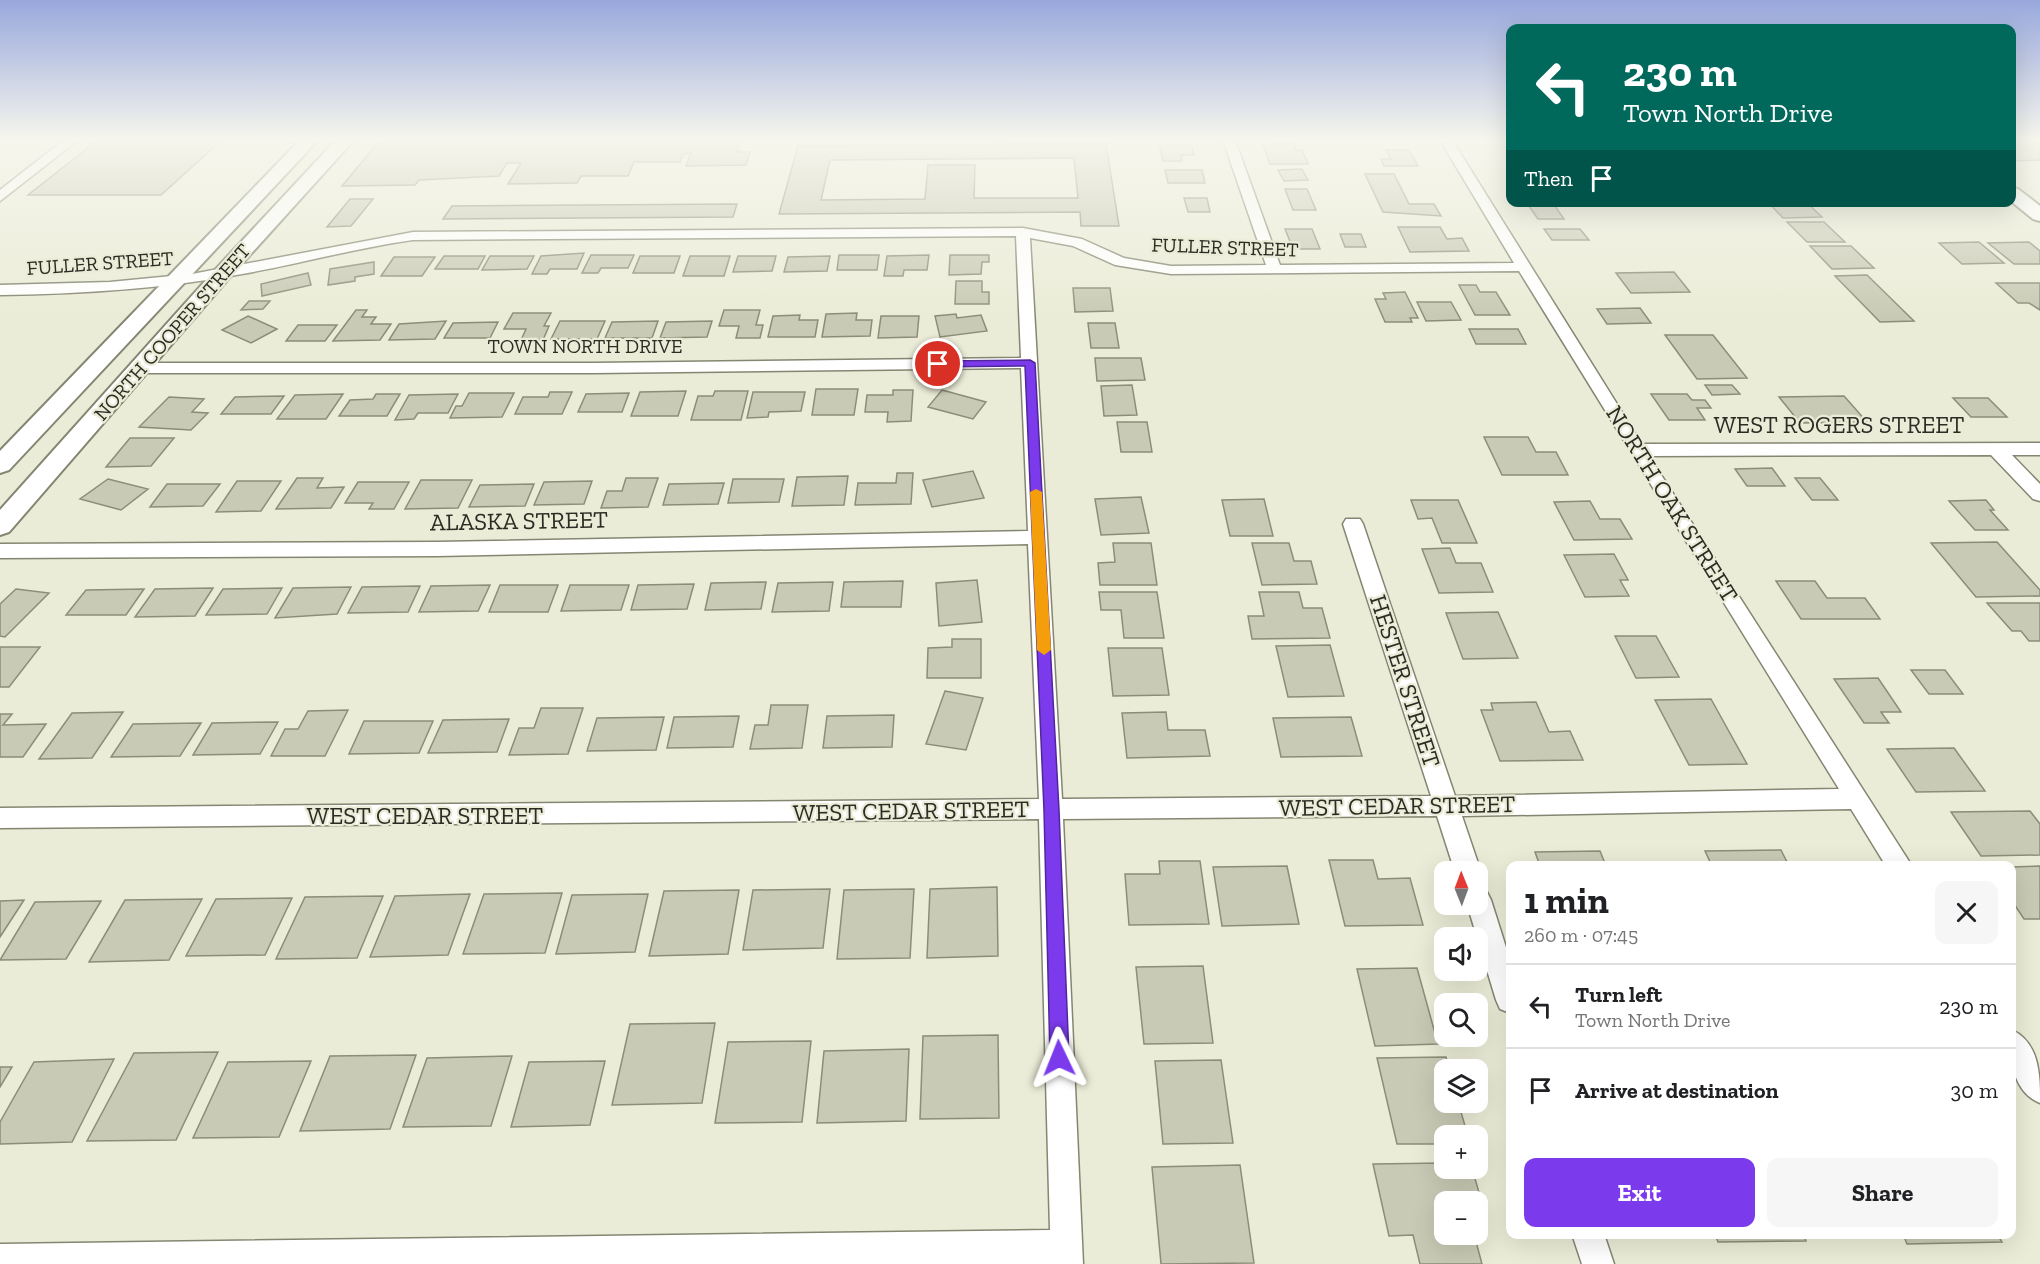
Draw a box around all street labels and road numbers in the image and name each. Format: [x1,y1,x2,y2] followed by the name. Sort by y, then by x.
[1151,232,1299,262] street label: FULLER STREET
[89,239,255,425] street label: NORTH COOPER STREET
[26,246,174,280] street label: FULLER STREET
[488,334,682,358] street label: TOWN NORTH DRIVE
[1600,400,1745,607] street label: NORTH OAK STREET
[1714,410,1964,439] street label: WEST ROGERS STREET
[430,504,608,537] street label: ALASKA STREET
[1364,591,1447,771] street label: HESTER STREET
[1279,789,1516,822] street label: WEST CEDAR STREET
[793,794,1030,827] street label: WEST CEDAR STREET
[307,801,543,830] street label: WEST CEDAR STREET

